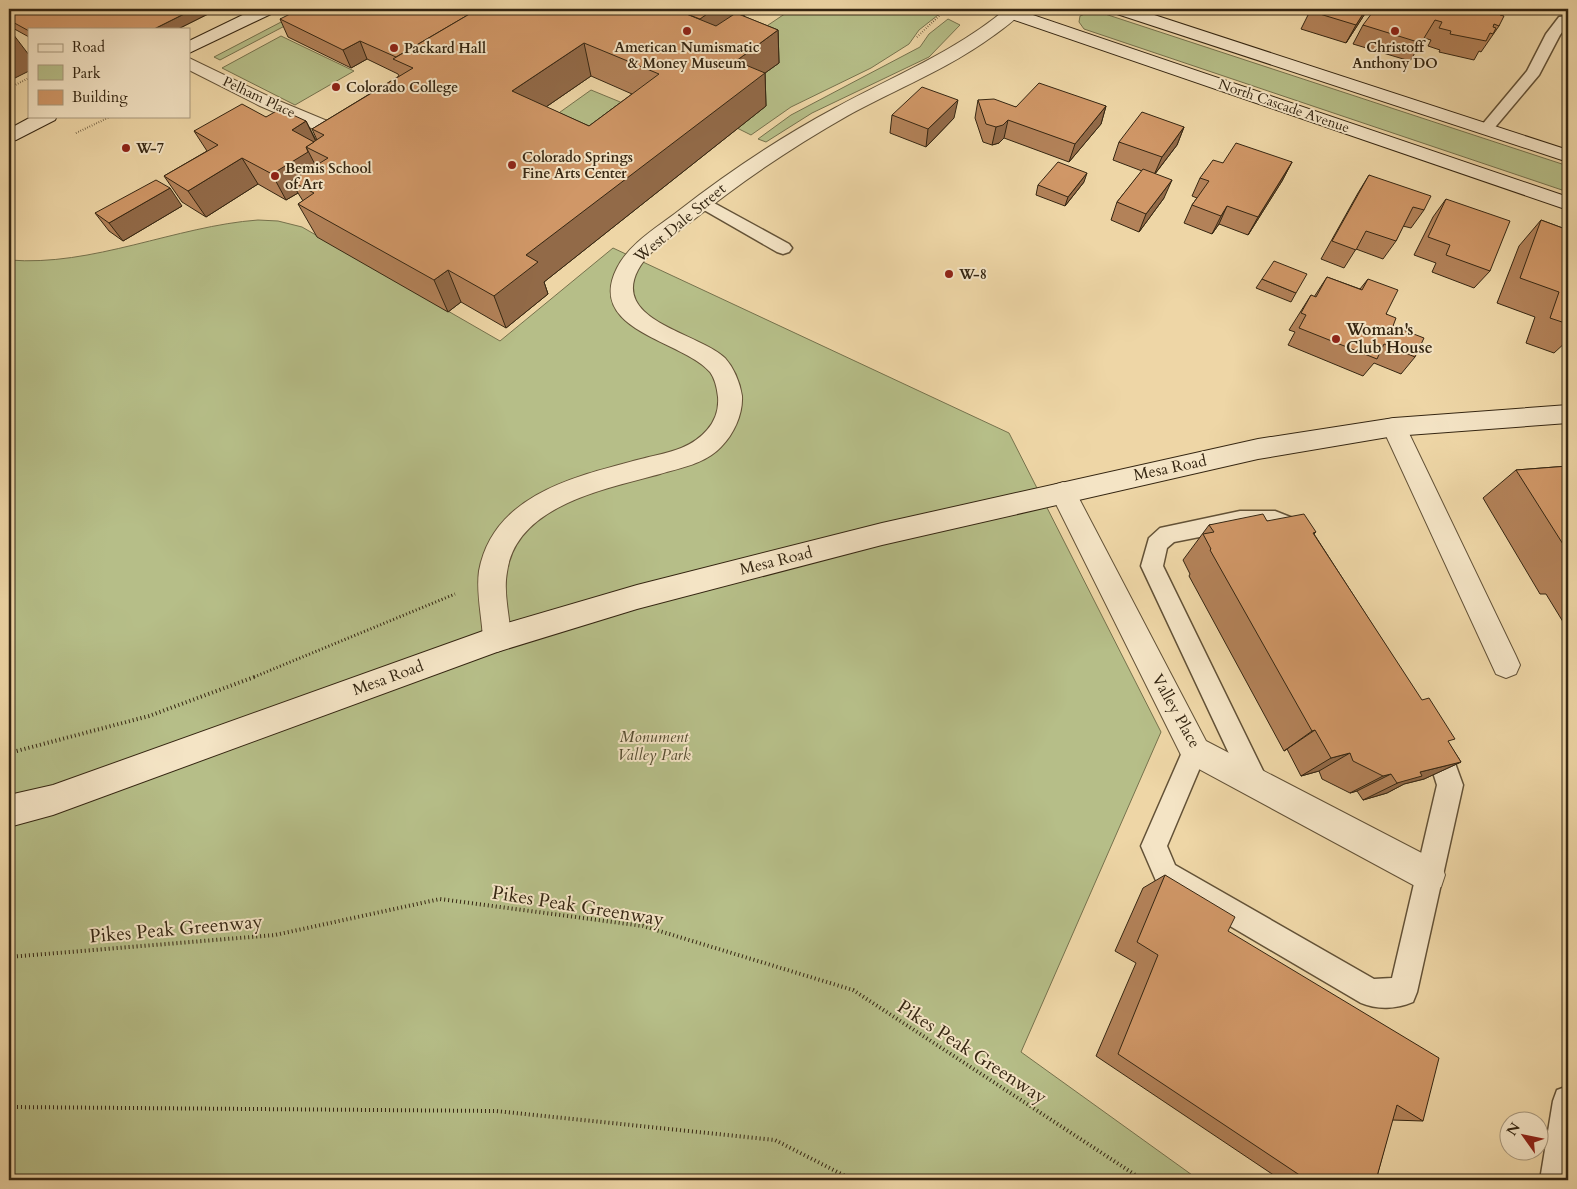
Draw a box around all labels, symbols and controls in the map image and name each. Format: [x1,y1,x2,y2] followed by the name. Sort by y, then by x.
[681,25,693,37] marker: American Numismatic & Money Museum
[1389,25,1401,37] marker: Christoff Anthony DO
[28,28,190,118] legend
[72,37,105,57] text: Road
[614,38,760,73] place label: American Numismatic & Money Museum
[1352,38,1438,73] place label: Christoff Anthony DO
[404,39,486,58] place label: Packard Hall
[388,42,400,54] marker: Packard Hall
[72,63,101,83] text: Park
[220,72,298,122] street label: Pelham Place
[1216,75,1352,137] street label: North Cascade Avenue
[346,78,458,97] place label: Colorado College
[330,81,342,93] marker: Colorado College
[72,87,128,107] text: Building
[135,139,164,158] place label: W-7
[120,142,132,154] marker: W-7
[522,148,633,183] place label: Colorado Springs Fine Arts Center
[285,159,372,194] place label: Bemis School of Art
[506,159,518,171] marker: Colorado Springs Fine Arts Center
[269,170,281,182] marker: Bemis School of Art
[629,178,731,269] street label: West Dale Street
[958,265,987,284] place label: W-8
[943,268,955,280] marker: W-8
[1345,319,1433,359] place label: Woman's Club House
[1330,333,1342,345] marker: Woman's Club House
[1131,449,1209,486] street label: Mesa Road
[737,541,815,581] street label: Mesa Road
[349,655,427,701] street label: Mesa Road
[1147,670,1205,752] street label: Valley Place
[617,726,691,766] park label: Monument Valley Park
[490,880,666,932] street label: Pikes Peak Greenway
[88,908,264,950] street label: Pikes Peak Greenway
[892,994,1052,1110] street label: Pikes Peak Greenway
[1500,1112,1550,1162] north arrow
[1502,1119,1525,1139] text: N

